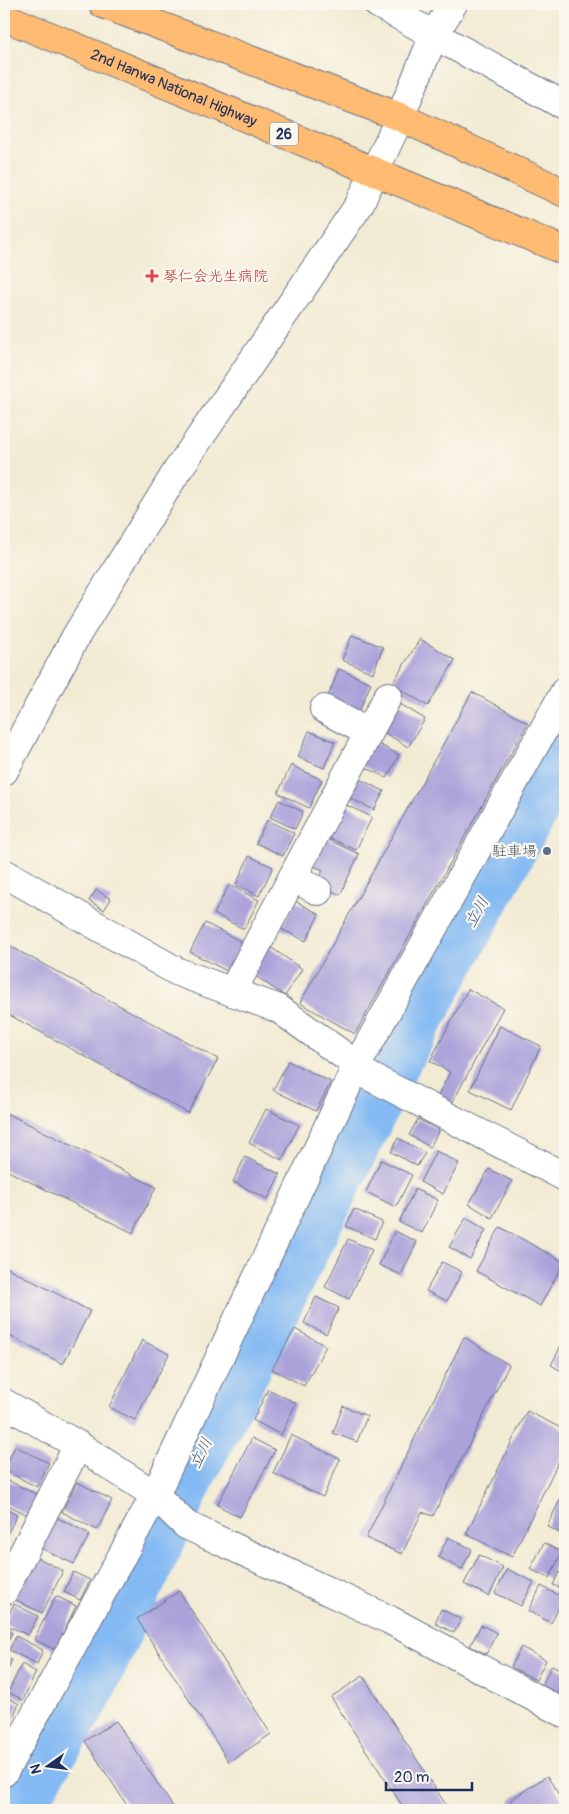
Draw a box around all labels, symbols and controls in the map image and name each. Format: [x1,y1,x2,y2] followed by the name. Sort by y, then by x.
[88,45,260,131] street label: 2nd Hanwa National Highway
[270,122,298,146] road number: 26
[163,267,268,286] place label: 琴仁会光生病院
[145,269,159,283] marker: 琴仁会光生病院
[492,842,537,861] place label: 駐車場
[541,845,553,857] marker: 駐車場
[460,893,494,931] water label: 立川
[185,1434,217,1472] water label: 立川
[22,1742,72,1792] north arrow
[386,1759,473,1791] scale bar
[26,1762,45,1776] text: N
[394,1768,429,1787] text: 20 m

